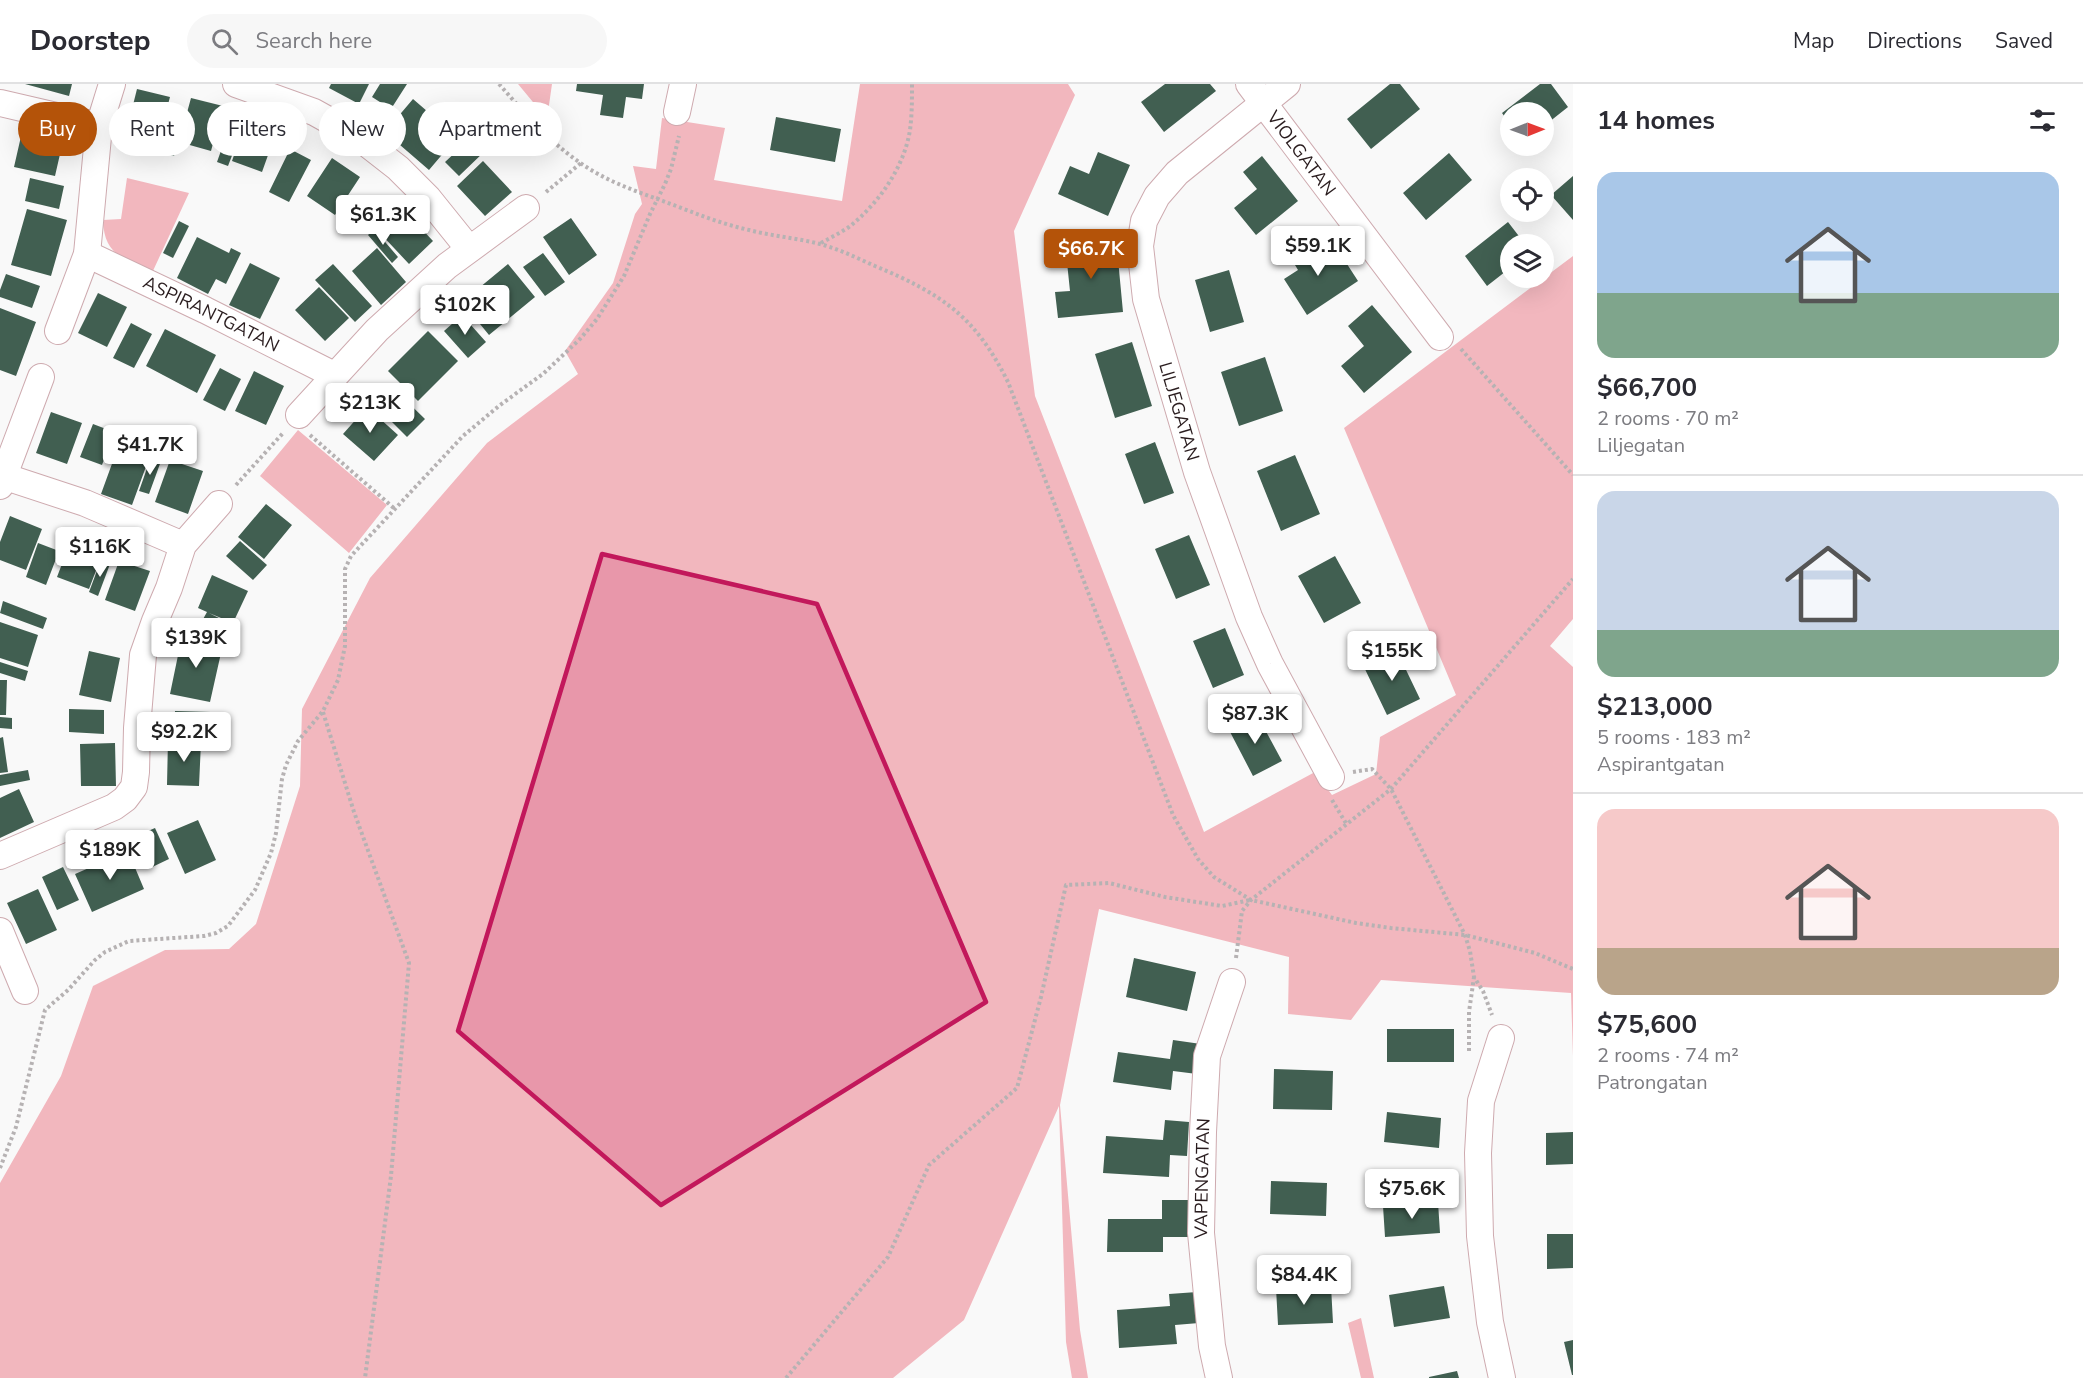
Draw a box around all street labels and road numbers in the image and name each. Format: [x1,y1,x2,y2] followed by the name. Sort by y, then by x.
[1261,105,1341,201] street label: VIOLGATAN
[139,270,284,358] street label: ASPIRANTGATAN
[1153,359,1205,464] street label: LILJEGATAN
[1189,1117,1216,1240] street label: VAPENGATAN

